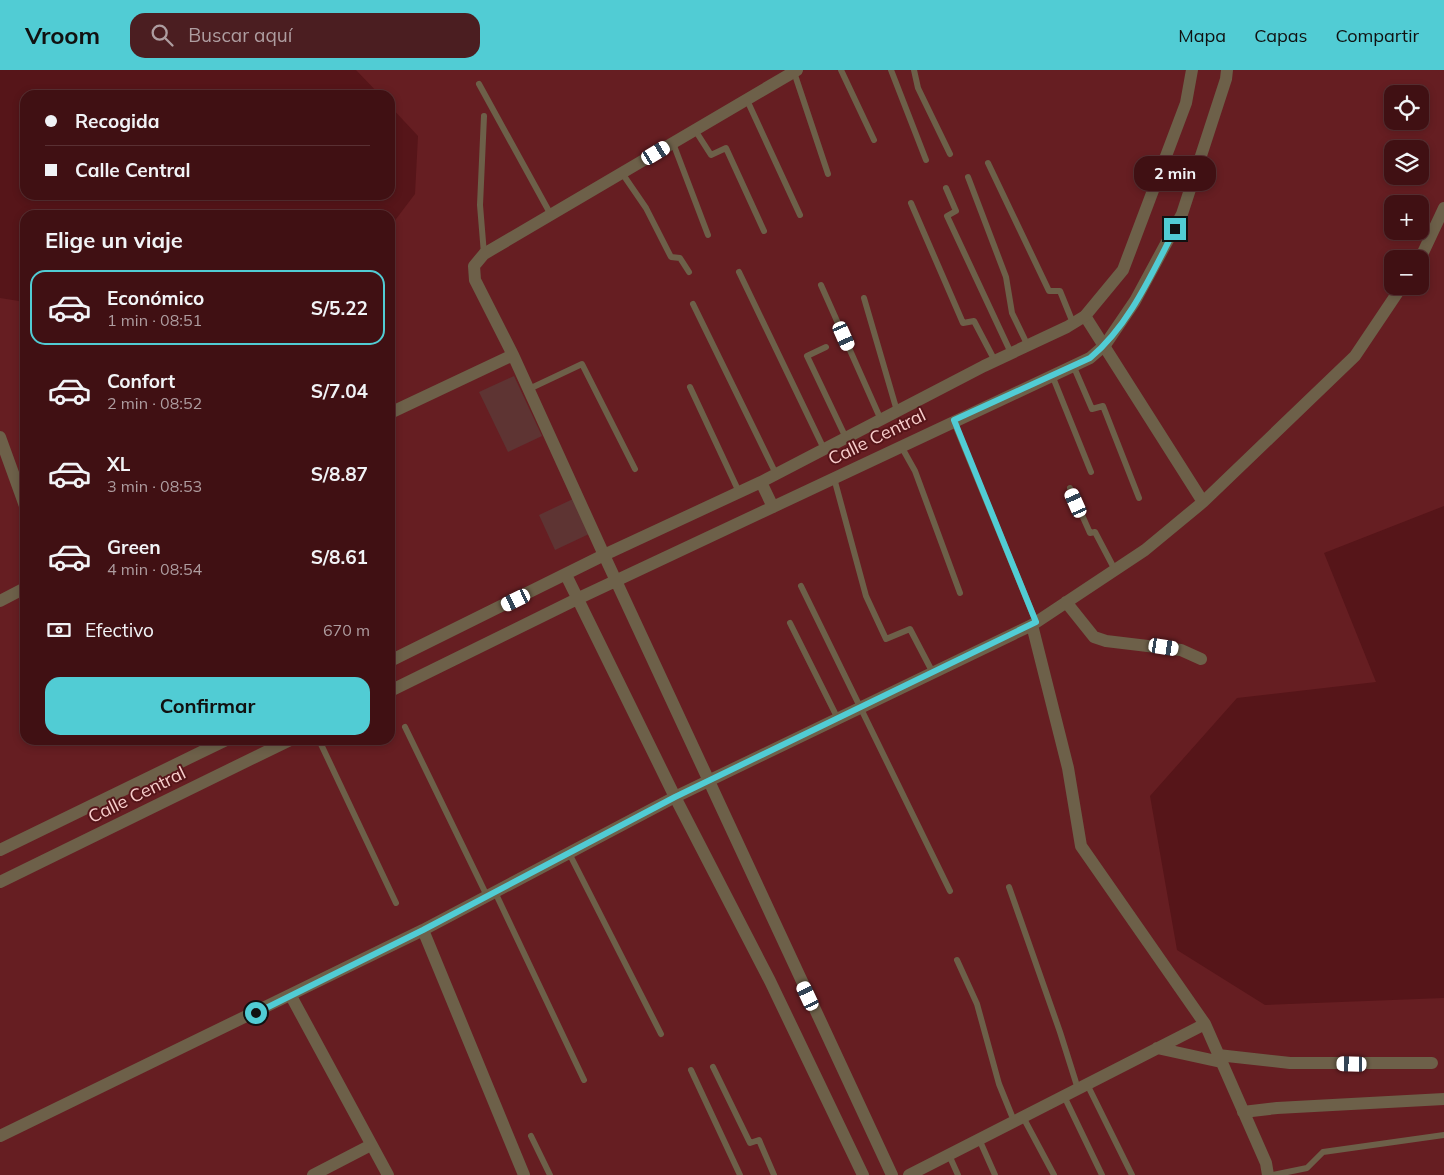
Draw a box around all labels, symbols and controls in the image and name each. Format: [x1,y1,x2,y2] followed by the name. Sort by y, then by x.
[130,13,480,58] search box
[25,20,100,50] text: Vroom
[148,21,176,49] icon: search
[188,23,292,47] text: Buscar aquí
[1178,24,1226,47] text: Mapa
[1254,24,1308,47] text: Capas
[1336,24,1419,47] text: Compartir
[1384,85,1429,295] map controls
[1384,85,1429,130] button: locate
[75,109,159,133] text: Recogida
[639,139,672,167] car
[1384,140,1429,185] button: layers
[1134,156,1216,192] callout: 2 min
[75,158,191,182] text: Calle Central
[1154,163,1196,183] text: 2 min
[1384,195,1429,240] button: +
[1164,218,1186,240] route end
[45,226,183,254] text: Elige un viaje
[1384,250,1429,295] button: −
[47,285,92,330] icon: car
[107,286,204,310] text: Económico
[311,296,368,320] text: S/5.22
[107,310,202,330] text: 1 min · 08:51
[831,319,856,353] car
[47,368,92,413] icon: car
[107,369,175,393] text: Confort
[311,379,368,403] text: S/7.04
[107,393,202,413] text: 2 min · 08:52
[824,403,929,470] street label: Calle Central
[47,451,92,496] icon: car
[107,452,130,476] text: XL
[311,462,368,486] text: S/8.87
[107,476,202,496] text: 3 min · 08:53
[1063,486,1088,520] car
[47,534,92,579] icon: car
[107,535,161,559] text: Green
[311,545,368,569] text: S/8.61
[107,559,202,579] text: 4 min · 08:54
[499,587,532,613] car
[45,616,73,644] icon: cash
[85,618,154,642] text: Efectivo
[323,620,370,640] text: 670 m
[1148,637,1179,657] car
[45,677,370,735] button: Confirmar
[84,761,189,828] street label: Calle Central
[794,979,821,1013] car
[245,1002,267,1024] route start
[1336,1056,1367,1072] car

